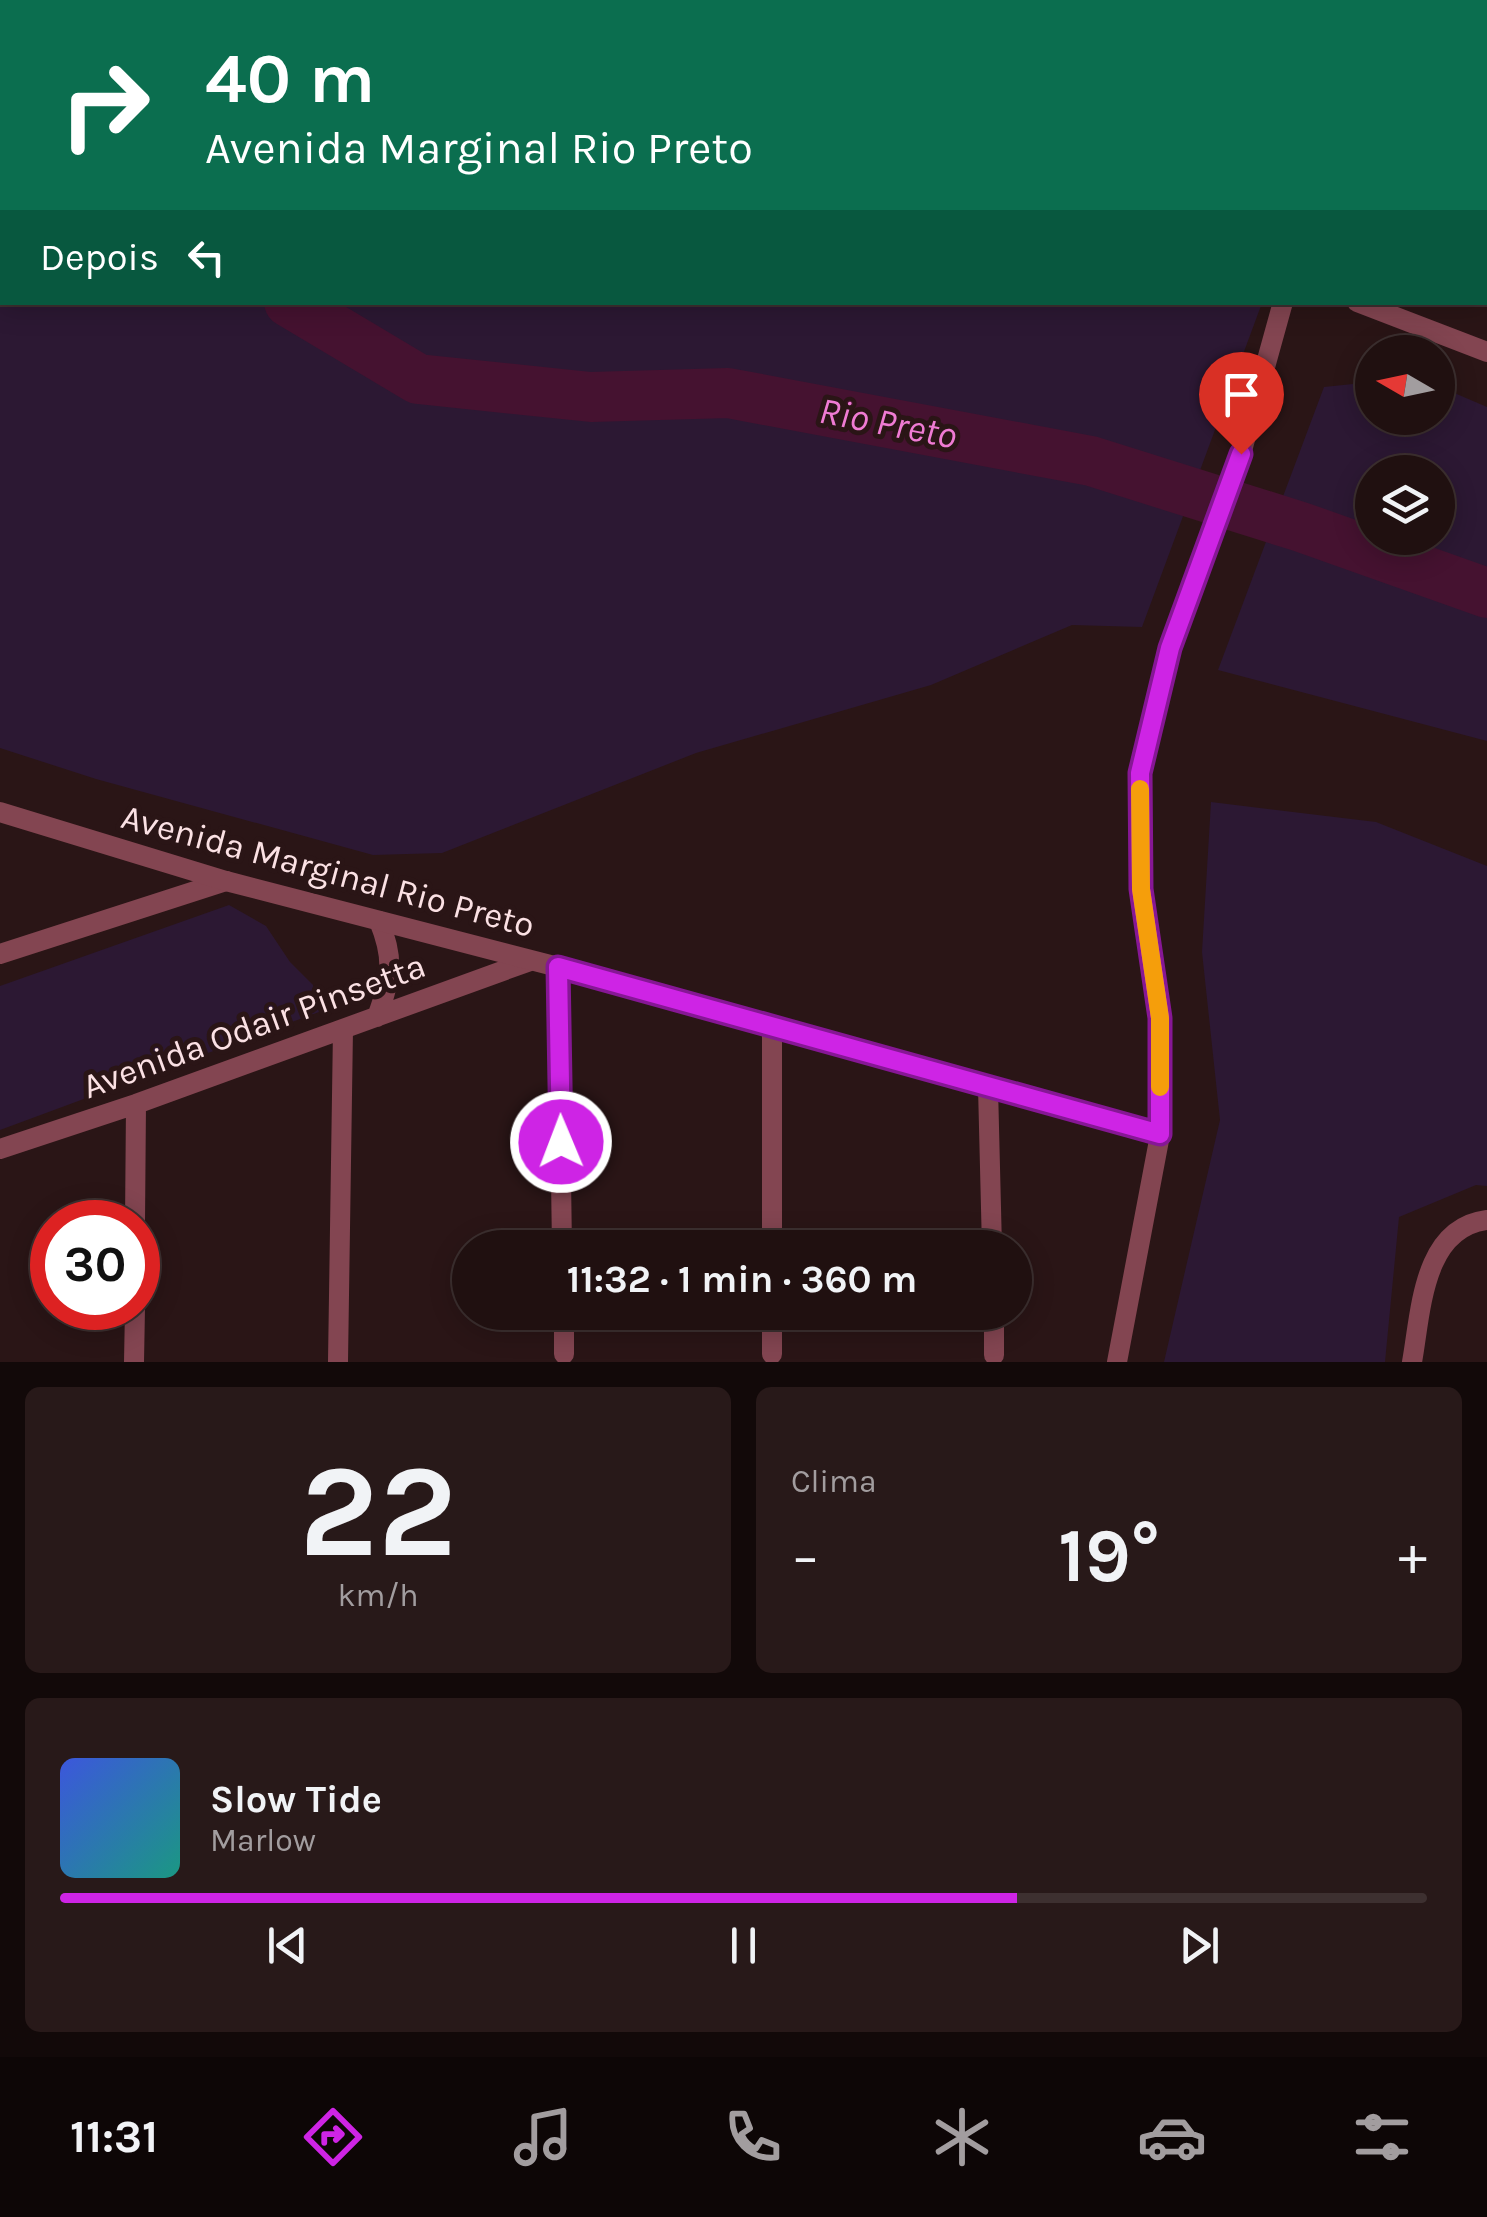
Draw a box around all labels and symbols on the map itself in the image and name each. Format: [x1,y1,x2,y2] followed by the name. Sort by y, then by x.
[1355,335,1455,435] north arrow
[1199,352,1284,455] pin
[815,388,961,458] water label: Rio Preto
[117,796,539,946] street label: Avenida Marginal Rio Preto
[77,945,431,1107] street label: Avenida Odair Pinsetta
[509,1090,613,1194] position arrow
[30,1200,160,1330] speed limit sign: 30

